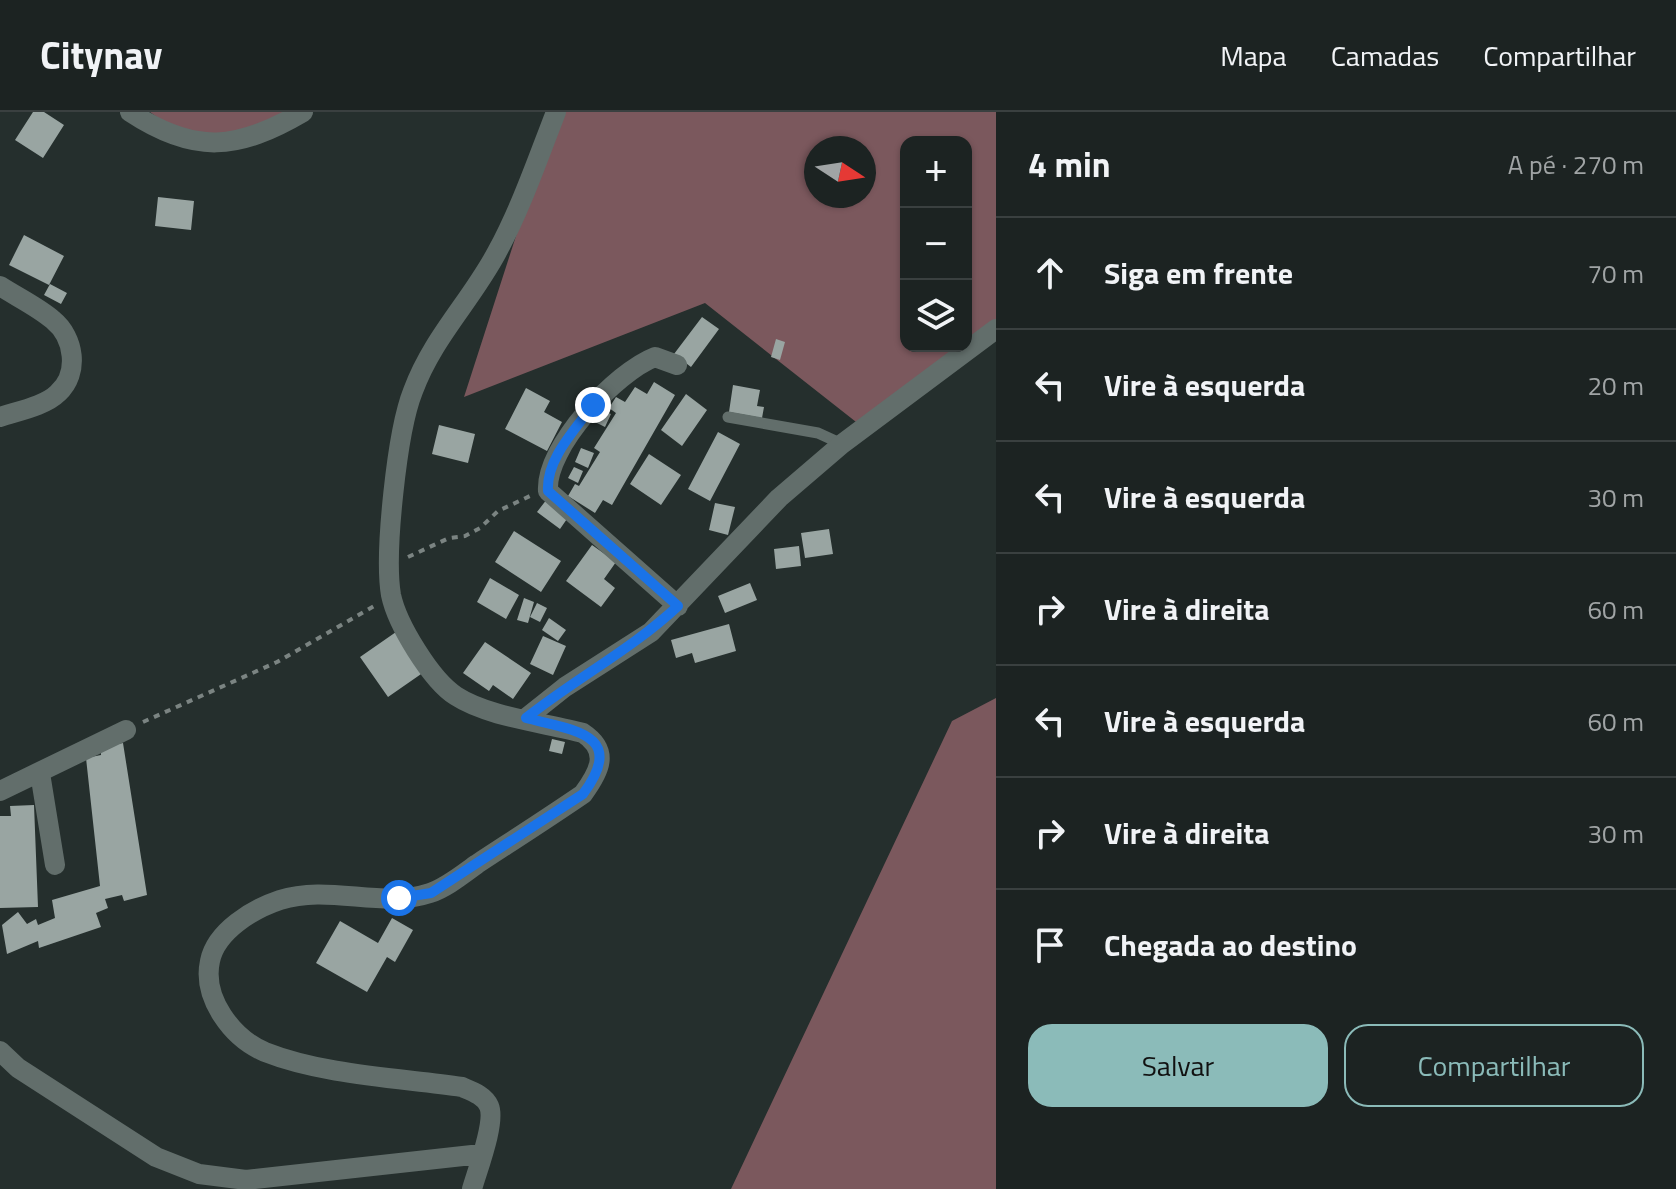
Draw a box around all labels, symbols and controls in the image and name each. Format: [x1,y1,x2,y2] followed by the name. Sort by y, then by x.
[40,26,162,84] text: Citynav
[1220,34,1287,77] text: Mapa
[1331,34,1439,77] text: Camadas
[1483,34,1636,77] text: Compartilhar
[804,136,876,208] north arrow
[900,136,972,352] map controls
[900,136,972,208] button: +
[1028,138,1111,190] text: 4 min
[1508,145,1644,184] text: A pé · 270 m
[900,208,972,280] button: −
[1104,250,1293,296] text: Siga em frente
[1028,251,1072,295] icon: ahead
[1587,254,1644,293] text: 70 m
[900,280,972,352] button: layers
[1104,362,1305,408] text: Vire à esquerda
[1028,363,1072,407] icon: left
[1587,366,1644,405] text: 20 m
[575,387,611,423] route end
[1104,474,1305,520] text: Vire à esquerda
[1028,475,1072,519] icon: left
[1587,478,1644,517] text: 30 m
[1104,586,1269,632] text: Vire à direita
[1028,587,1072,631] icon: right
[1587,590,1644,629] text: 60 m
[1104,698,1305,744] text: Vire à esquerda
[1028,699,1072,743] icon: left
[1587,702,1644,741] text: 60 m
[1104,810,1269,856] text: Vire à direita
[1028,811,1072,855] icon: right
[1587,814,1644,853] text: 30 m
[381,880,417,916] route start
[1104,922,1357,968] text: Chegada ao destino
[1028,923,1072,967] icon: arrive
[1028,1024,1328,1107] button: Salvar
[1344,1024,1644,1107] button: Compartilhar

